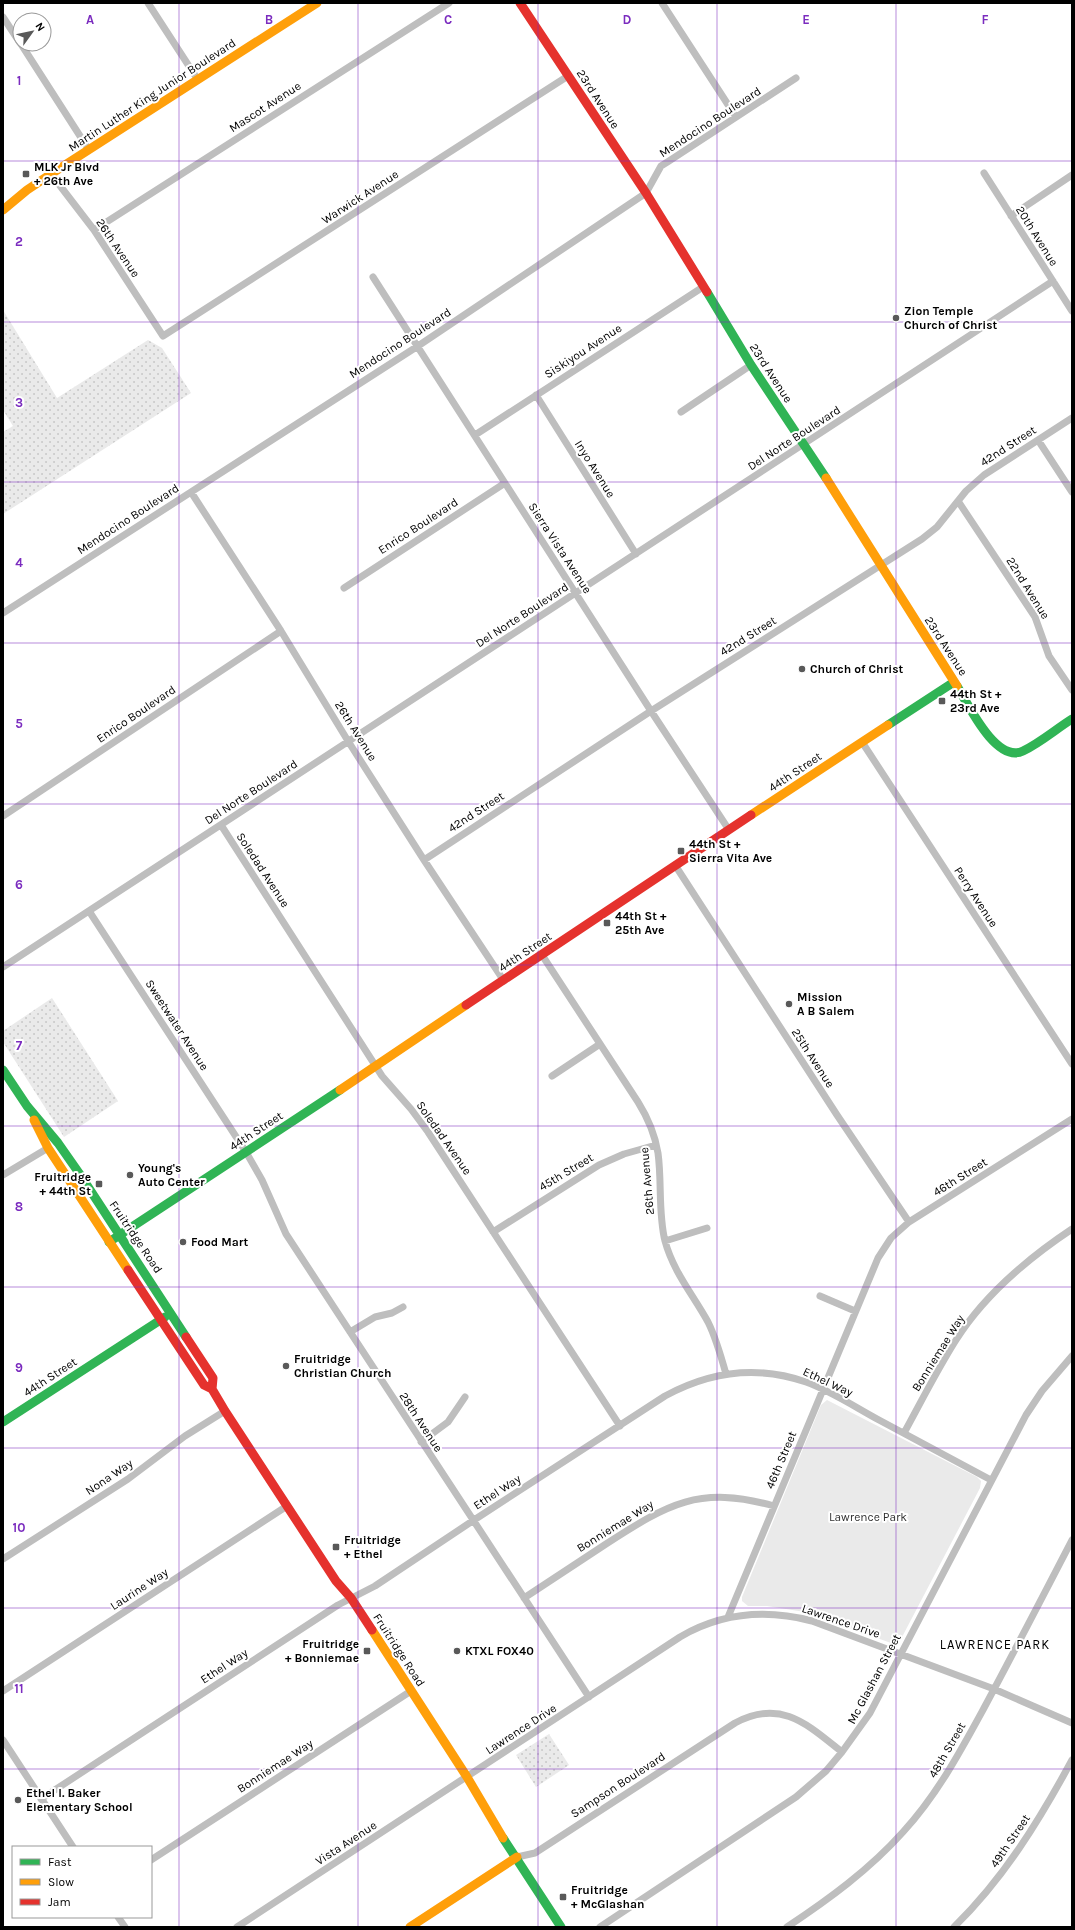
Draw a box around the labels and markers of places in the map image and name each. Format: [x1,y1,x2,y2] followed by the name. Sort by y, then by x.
[34,160,99,188] place label: MLK Jr Blvd + 26th Ave
[21,169,31,179] marker: MLK Jr Blvd + 26th Ave
[904,304,997,332] place label: Zion Temple Church of Christ
[891,313,901,323] marker: Zion Temple Church of Christ
[810,662,903,676] place label: Church of Christ
[797,664,807,674] marker: Church of Christ
[950,687,1002,715] place label: 44th St + 23rd Ave
[937,696,947,706] marker: 44th St + 23rd Ave
[689,837,772,865] place label: 44th St + Sierra Vita Ave
[676,846,686,856] marker: 44th St + Sierra Vita Ave
[615,909,667,937] place label: 44th St + 25th Ave
[602,918,612,928] marker: 44th St + 25th Ave
[797,990,854,1018] place label: Mission A B Salem
[784,999,794,1009] marker: Mission A B Salem
[138,1161,205,1189] place label: Young's Auto Center
[34,1170,91,1198] place label: Fruitridge + 44th St
[125,1170,135,1180] marker: Young's Auto Center
[94,1179,104,1189] marker: Fruitridge + 44th St
[191,1235,248,1249] place label: Food Mart
[178,1237,188,1247] marker: Food Mart
[294,1352,391,1380] place label: Fruitridge Christian Church
[281,1361,291,1371] marker: Fruitridge Christian Church
[344,1533,401,1561] place label: Fruitridge + Ethel
[331,1542,341,1552] marker: Fruitridge + Ethel
[285,1637,359,1665] place label: Fruitridge + Bonniemae
[465,1644,534,1658] place label: KTXL FOX40
[362,1646,372,1656] marker: Fruitridge + Bonniemae
[452,1646,462,1656] marker: KTXL FOX40
[26,1786,133,1814] place label: Ethel I. Baker Elementary School
[13,1795,23,1805] marker: Ethel I. Baker Elementary School
[571,1883,644,1911] place label: Fruitridge + McGlashan
[558,1892,568,1902] marker: Fruitridge + McGlashan

